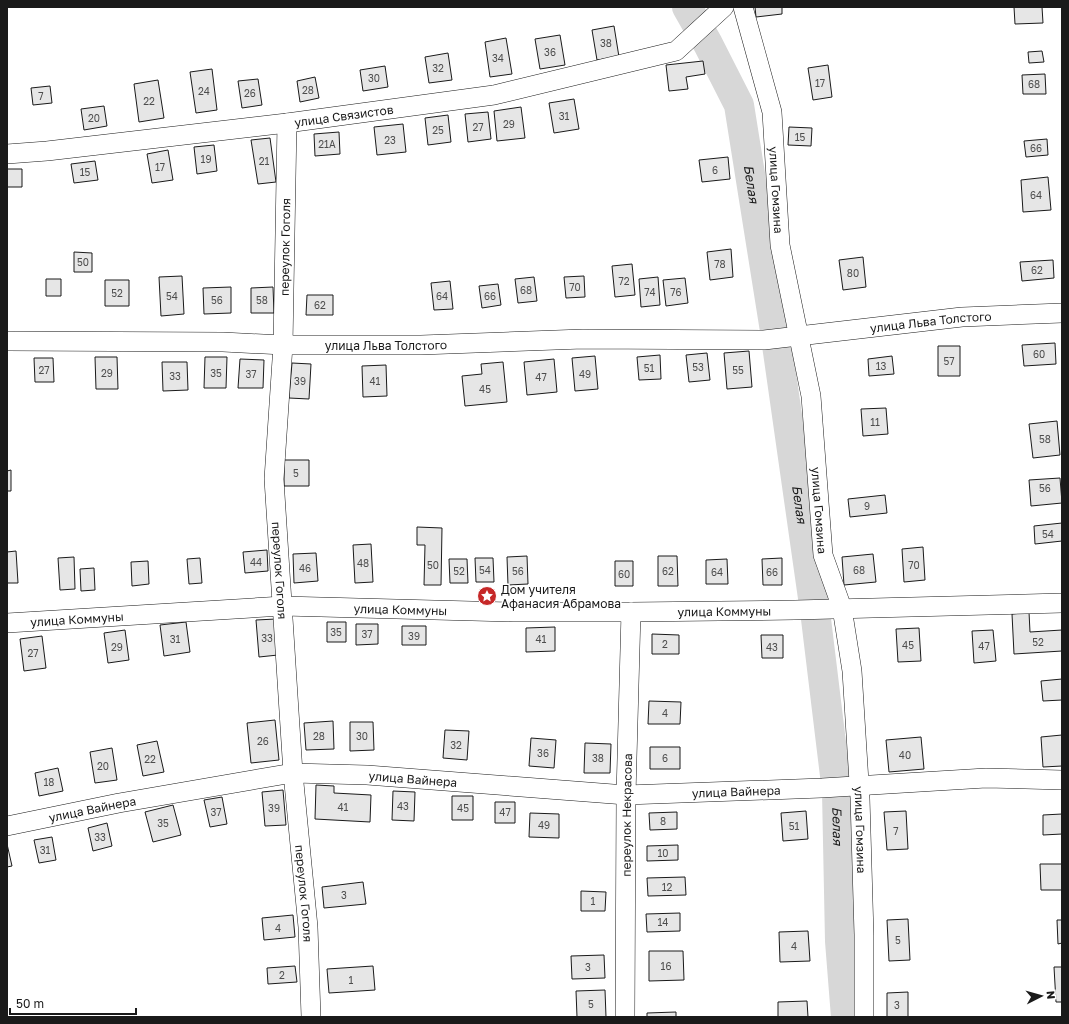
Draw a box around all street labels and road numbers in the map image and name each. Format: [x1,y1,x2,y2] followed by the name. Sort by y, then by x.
[293,101,394,129] street label: улица Связистов
[767,146,787,234] street label: улица Гомзина
[277,198,293,296] street label: переулок Гоголя
[869,308,992,335] street label: улица Льва Толстого
[325,337,447,353] street label: улица Льва Толстого
[809,466,830,554] street label: улица Гомзина
[269,521,291,620] street label: переулок Гоголя
[353,600,447,618] street label: улица Коммуны
[677,603,771,619] street label: улица Коммуны
[30,608,124,629] street label: улица Коммуны
[618,753,635,877] street label: переулок Некрасова
[368,768,458,789] street label: улица Вайнера
[692,782,781,800] street label: улица Вайнера
[852,786,870,874] street label: улица Гомзина
[47,793,137,825] street label: улица Вайнера
[293,844,316,943] street label: переулок Гоголя

